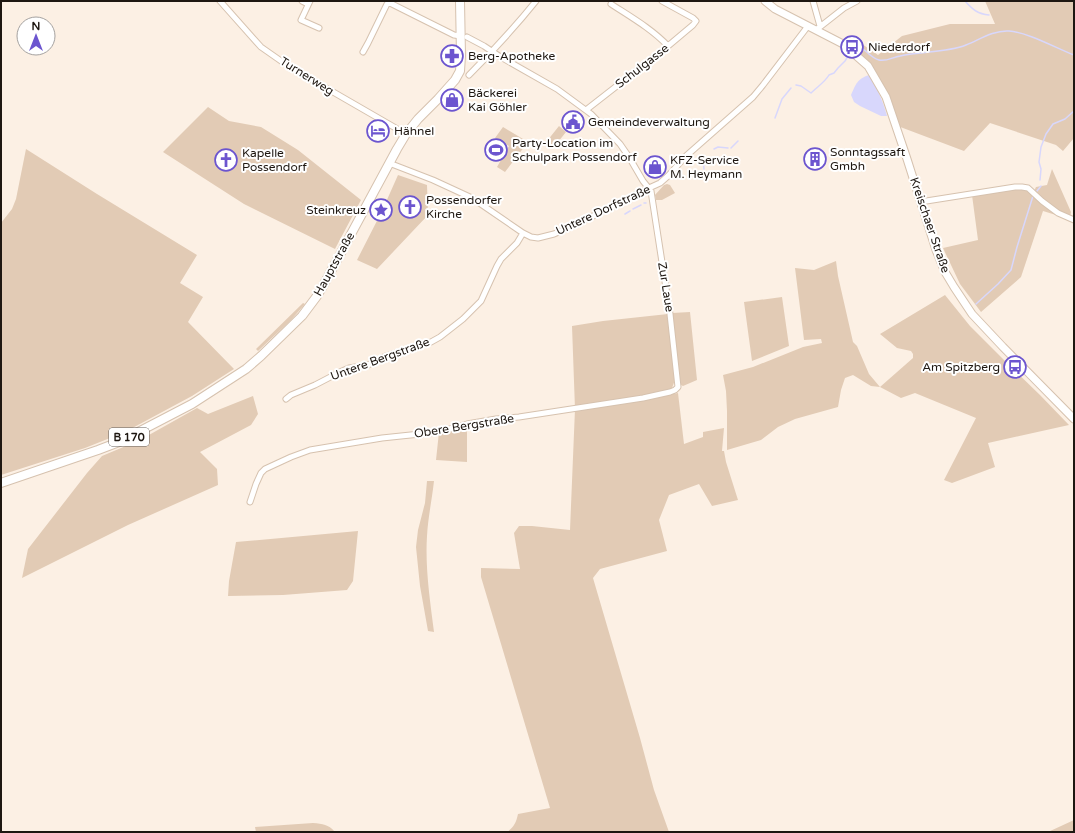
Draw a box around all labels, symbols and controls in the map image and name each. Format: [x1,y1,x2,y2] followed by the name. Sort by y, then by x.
[16,16,56,56] north arrow
[32,20,40,33] text: N
[839,34,865,60] bus stop icon: Niederdorf
[868,40,931,54] place label: Niederdorf
[612,41,672,91] street label: Schulgasse
[439,43,465,69] pharmacy icon: Berg-Apotheke
[468,49,556,63] place label: Berg-Apotheke
[277,54,337,98] street label: Turnerweg
[468,86,527,114] place label: Bäckerei Kai Göhler
[439,87,465,113] shop icon: Bäckerei Kai Göhler
[560,109,586,135] public building icon: Gemeindeverwaltung
[588,115,710,129] place label: Gemeindeverwaltung
[365,118,391,144] hotel icon: Hähnel
[394,124,434,138] place label: Hähnel
[512,136,637,164] place label: Party-Location im Schulpark Possendorf
[483,137,509,163] sports icon: Party-Location im Schulpark Possendorf
[830,145,906,173] place label: Sonntagssaft Gmbh
[242,146,307,174] place label: Kapelle Possendorf
[802,146,828,172] building icon: Sonntagssaft Gmbh
[213,147,239,173] church icon: Kapelle Possendorf
[670,153,742,181] place label: KFZ-Service M. Heymann
[642,154,668,180] shop icon: KFZ-Service M. Heymann
[907,175,953,275] street label: Kreischaer Straße
[554,182,653,238] street label: Untere Dorfstraße
[426,193,502,221] place label: Possendorfer Kirche
[397,194,423,220] church icon: Possendorfer Kirche
[368,197,394,223] place icon: Steinkreuz
[306,203,366,217] place label: Steinkreuz
[311,229,357,298] street label: Hauptstraße
[655,261,677,313] street label: Zur Laue
[329,334,432,383] street label: Untere Bergstraße
[1002,354,1028,380] bus stop icon: Am Spitzberg
[922,360,1000,374] place label: Am Spitzberg
[413,411,515,441] street label: Obere Bergstraße
[109,428,149,446] road number: B 170

